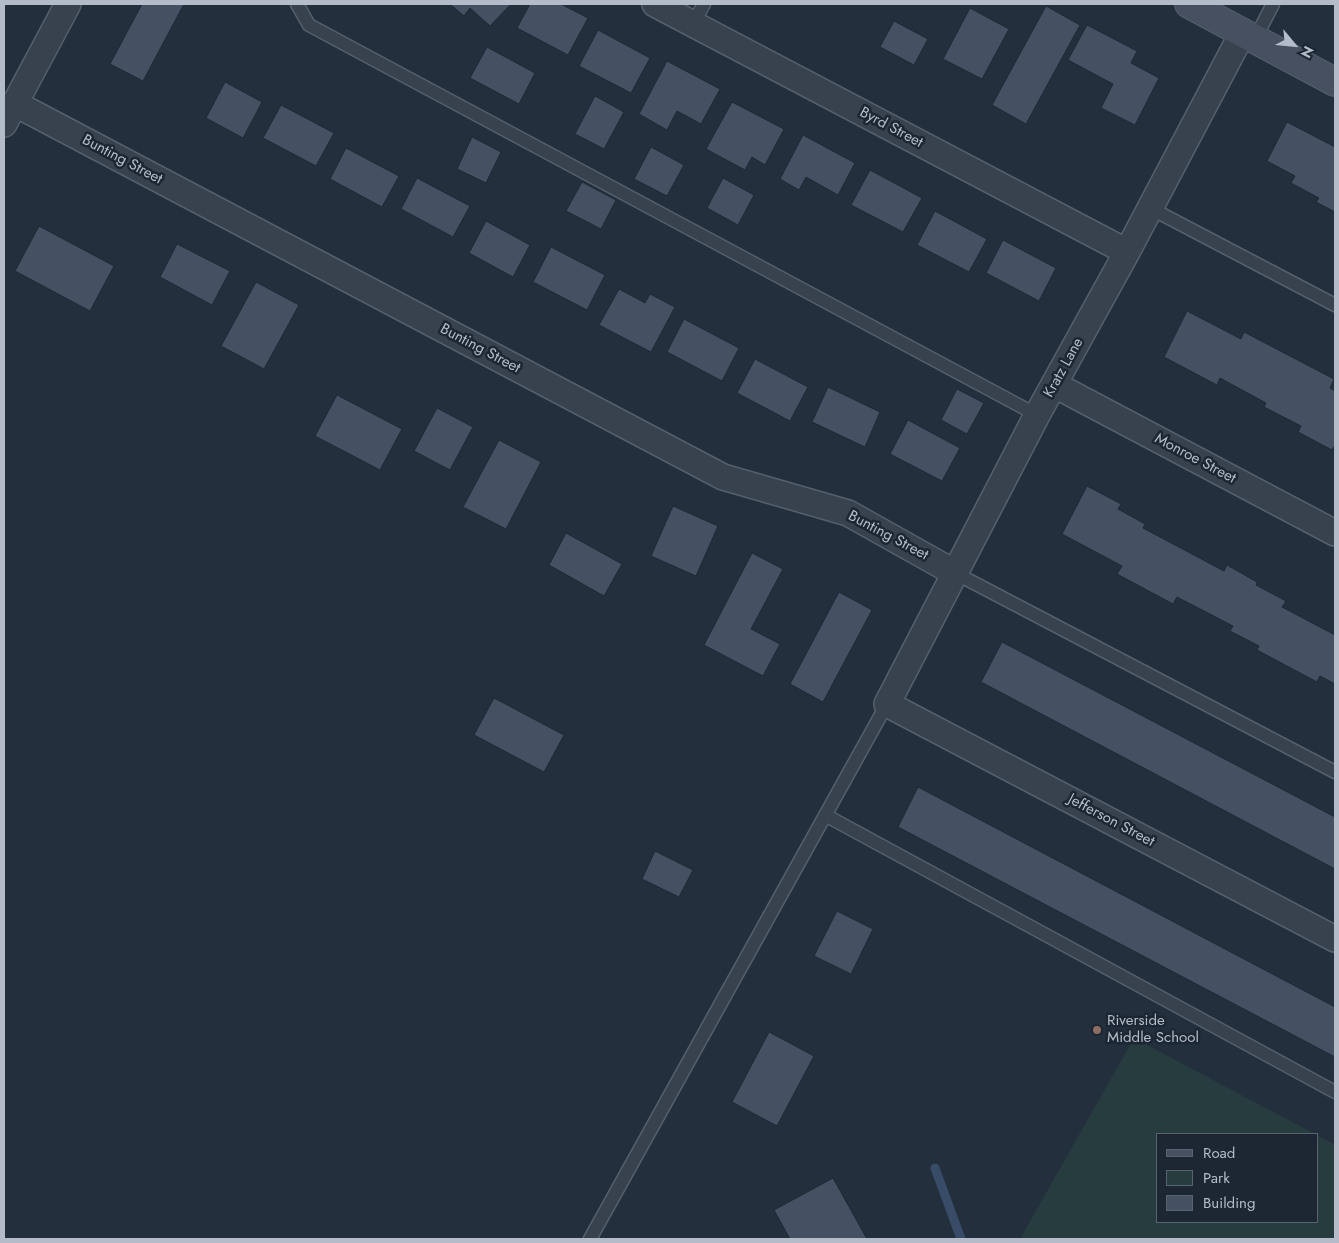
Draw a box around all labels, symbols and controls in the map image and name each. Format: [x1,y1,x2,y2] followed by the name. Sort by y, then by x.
[1269,20,1319,70] north arrow
[1296,42,1319,62] text: N
[856,104,926,152] street label: Byrd Street
[79,131,165,189] street label: Bunting Street
[437,320,523,378] street label: Bunting Street
[1040,335,1088,401] street label: Kratz Lane
[1151,430,1239,488] street label: Monroe Street
[845,507,931,565] street label: Bunting Street
[1065,791,1157,851] street label: Jefferson Street
[1107,1012,1199,1047] place label: Riverside Middle School
[1091,1024,1103,1036] marker: Riverside Middle School
[1156,1133,1319,1223] legend
[1203,1142,1235,1164] text: Road
[1203,1167,1230,1189] text: Park
[1203,1192,1255,1214] text: Building

